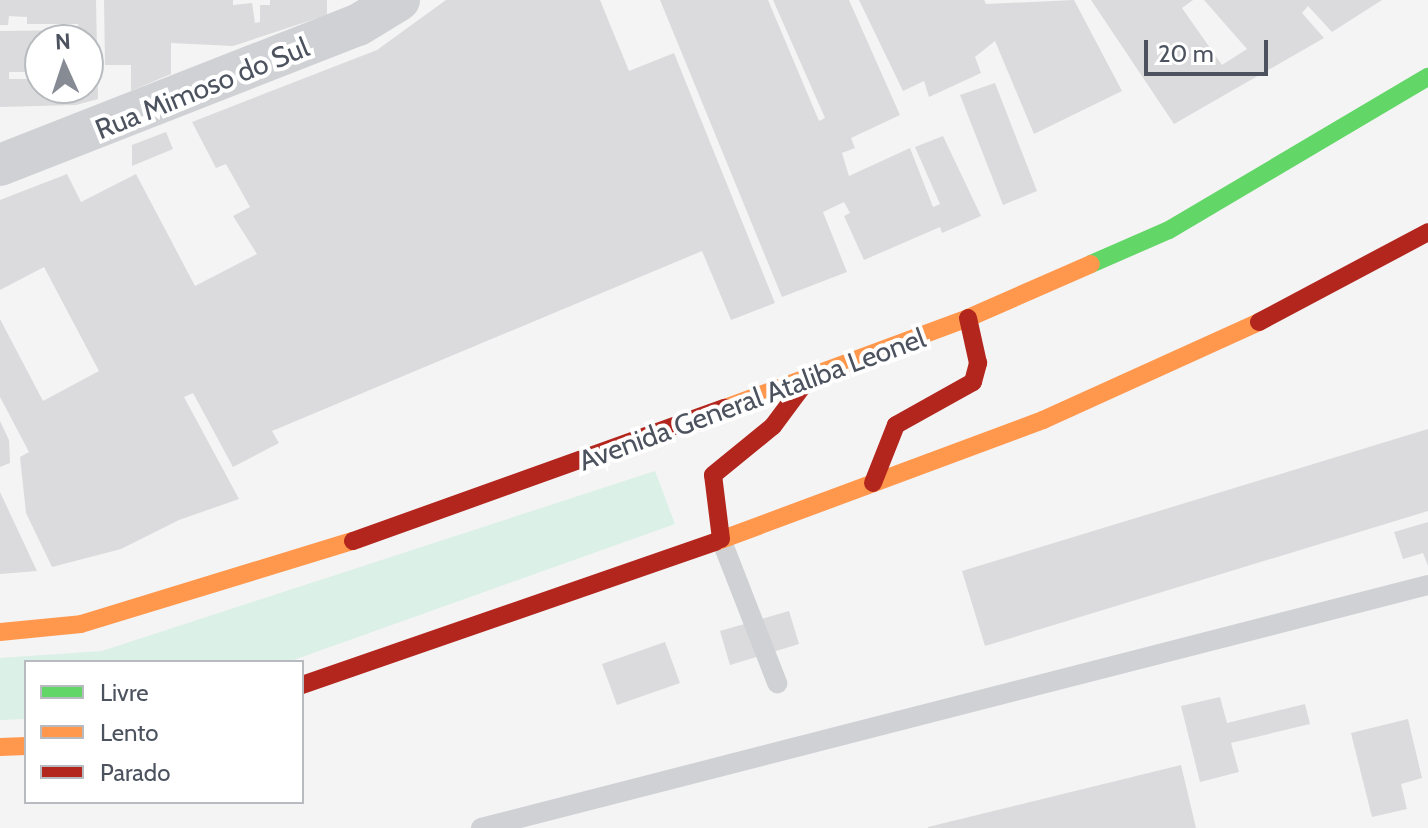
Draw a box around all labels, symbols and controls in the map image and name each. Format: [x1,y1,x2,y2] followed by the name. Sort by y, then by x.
[24,24,104,104] north arrow
[1148,24,1272,74] scale bar
[54,28,71,55] text: N
[90,30,314,146] street label: Rua Mimoso do Sul
[1158,39,1214,68] text: 20 m
[574,321,930,477] street label: Avenida General Ataliba Leonel
[24,660,304,804] legend
[100,678,148,707] text: Livre
[100,718,159,747] text: Lento
[100,758,170,787] text: Parado

